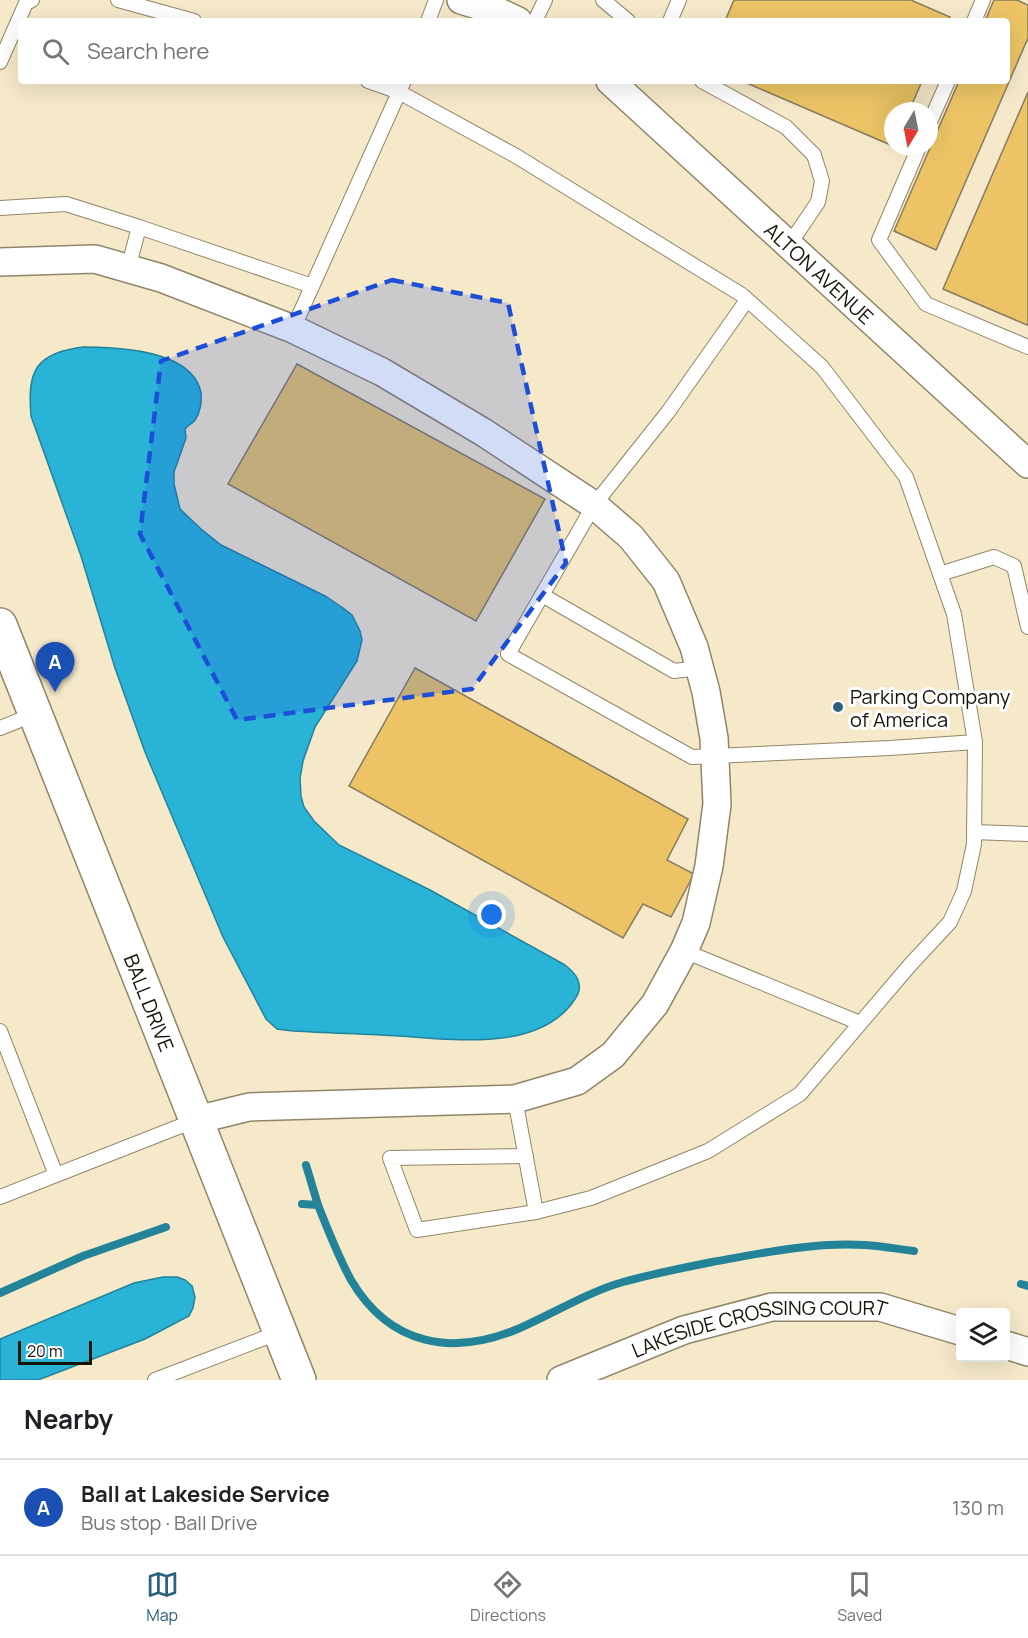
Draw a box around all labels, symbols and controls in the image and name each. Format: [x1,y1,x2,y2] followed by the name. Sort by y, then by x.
[18,18,1010,84] search box
[39,35,72,68] icon: search
[87,36,209,66] text: Search here
[884,102,938,156] north arrow
[759,216,880,330] street label: ALTON AVENUE
[36,642,74,692] pin: A
[850,683,1011,733] place label: Parking Company of America
[831,700,845,714] marker: Parking Company of America
[477,900,506,929] your location
[118,950,181,1055] street label: BALL DRIVE
[627,1293,891,1363] street label: LAKESIDE CROSSING COURT
[956,1308,1010,1362] map controls
[956,1308,1010,1362] button: layers
[18,1338,92,1366] scale bar
[27,1340,63,1362] text: 20 m
[24,1401,113,1437] text: Nearby
[81,1479,330,1509] text: Ball at Lakeside Service
[37,1494,50,1521] text: A
[952,1494,1004,1521] text: 130 m
[81,1509,257,1536] text: Bus stop · Ball Drive
[146,1568,179,1626] tab: Map
[470,1568,546,1626] tab: Directions
[837,1568,882,1626] tab: Saved

